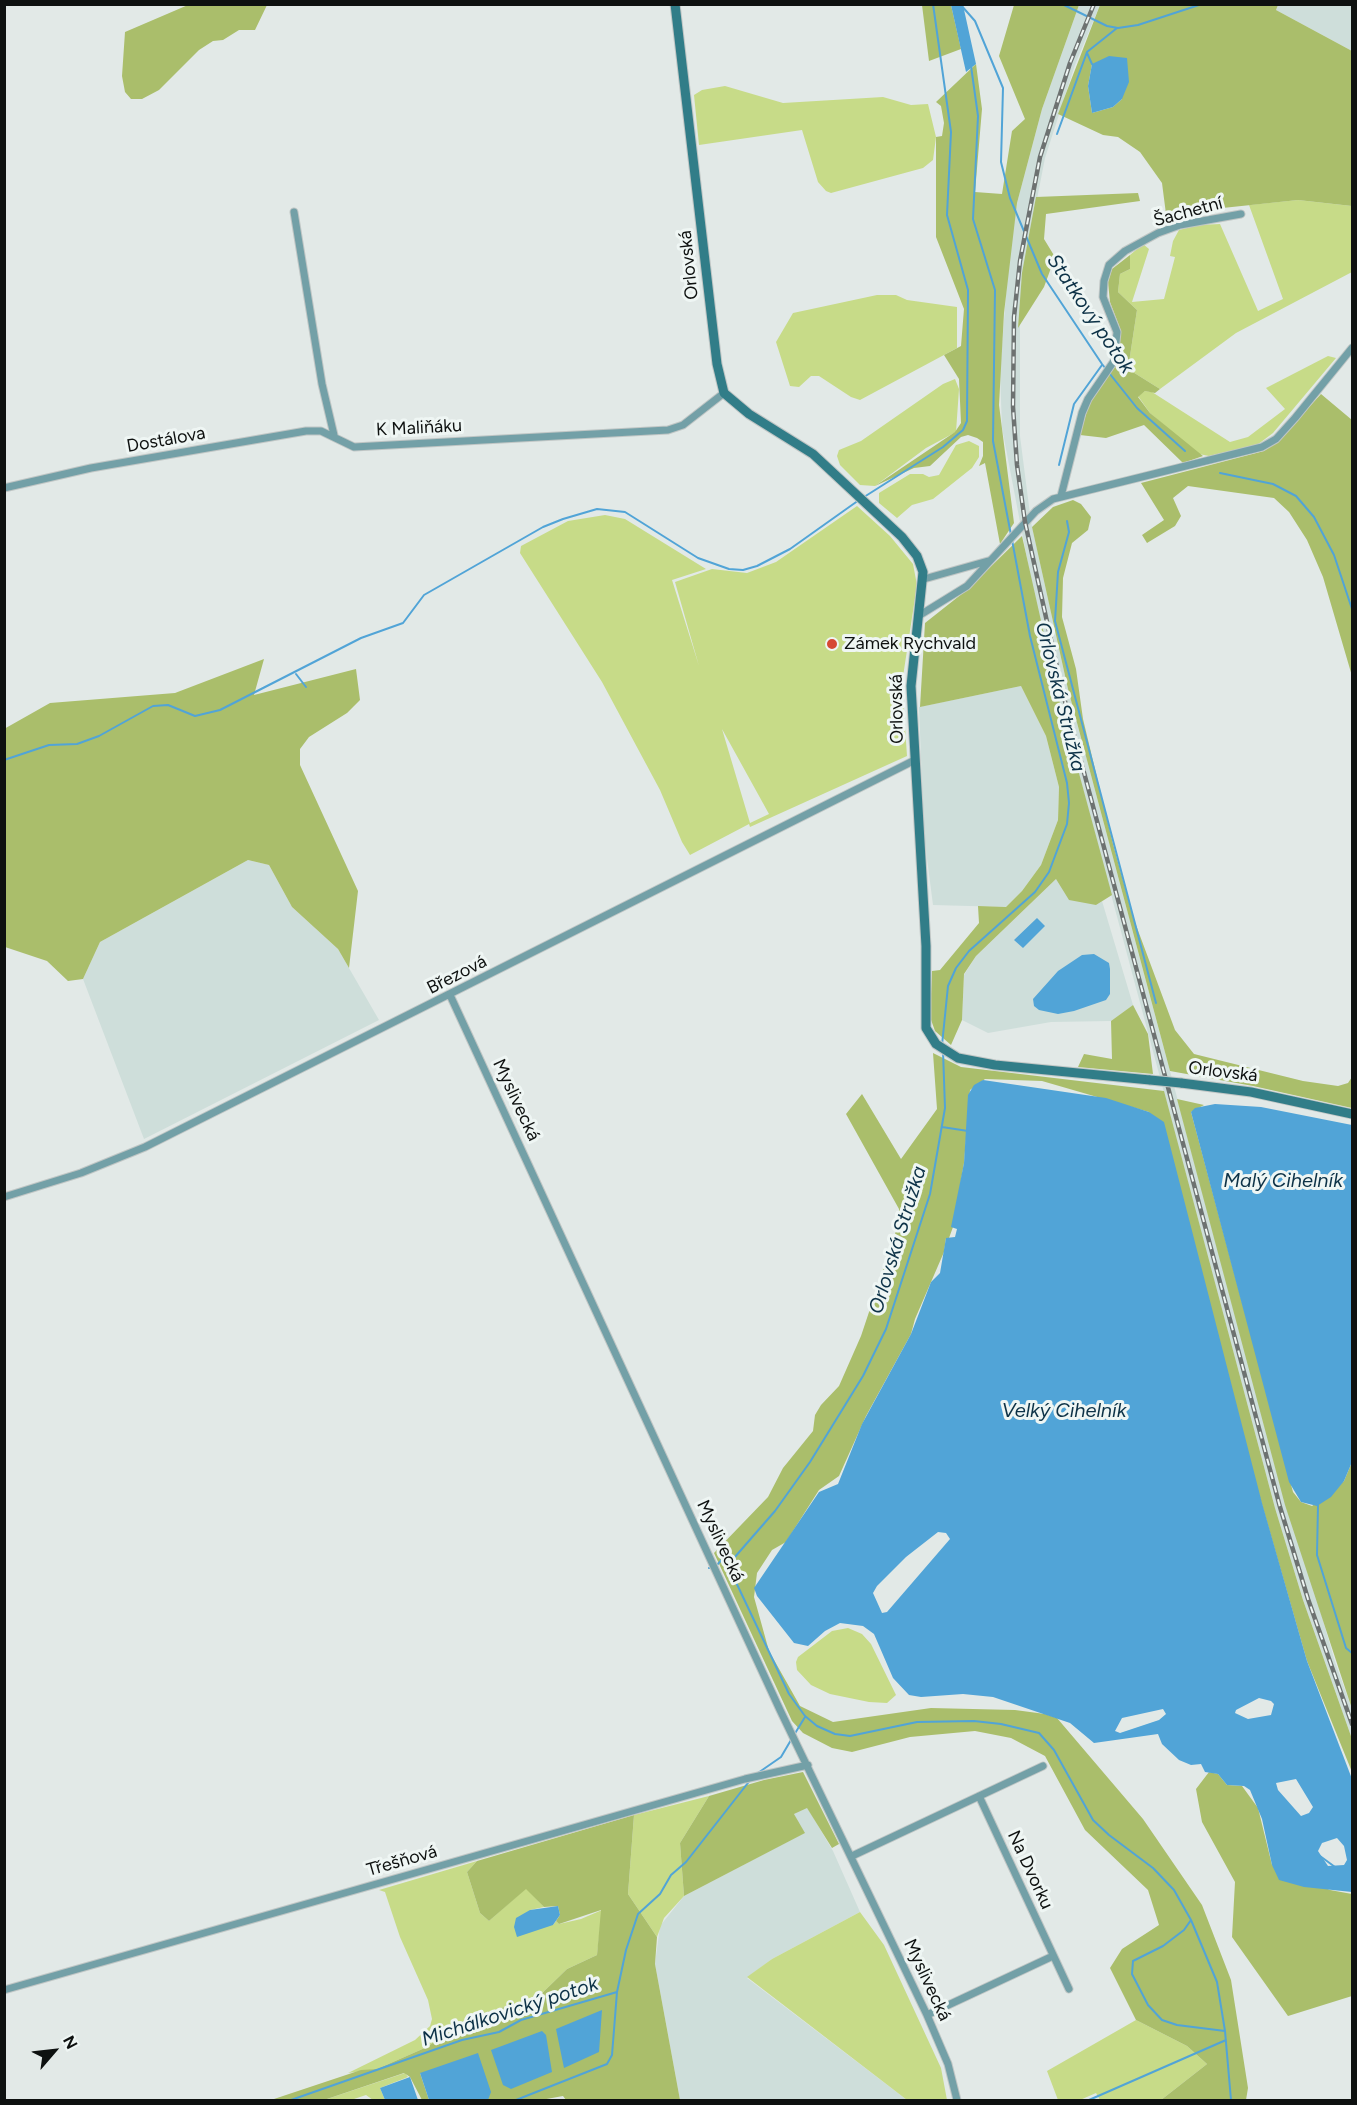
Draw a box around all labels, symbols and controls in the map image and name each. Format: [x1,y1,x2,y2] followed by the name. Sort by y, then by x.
[1151,192,1225,232] street label: Šachetní
[675,229,703,301] street label: Orlovská
[1041,250,1139,378] water label: Statkový potok
[376,415,462,441] street label: K Maliňáku
[125,422,207,458] street label: Dostálova
[1030,620,1090,774] water label: Orlovská Stružka
[844,633,976,655] place label: Zámek Rychvald
[825,637,839,651] marker: Zámek Rychvald
[886,674,908,744] street label: Orlovská
[423,951,491,999] street label: Březová
[488,1056,544,1144] street label: Myslivecká
[1187,1057,1259,1087] street label: Orlovská
[864,1163,932,1317] water label: Orlovská Stružka
[1223,1169,1343,1193] water label: Malý Cihelník
[1002,1399,1126,1423] water label: Velký Cihelník
[692,1497,748,1585] street label: Myslivecká
[1002,1827,1058,1913] street label: Na Dvorku
[364,1841,440,1881] street label: Třešňová
[899,1936,955,2024] street label: Myslivecká
[419,1972,601,2052] water label: Michálkovický potok
[24,2021,84,2081] north arrow
[59,2032,82,2052] text: N

